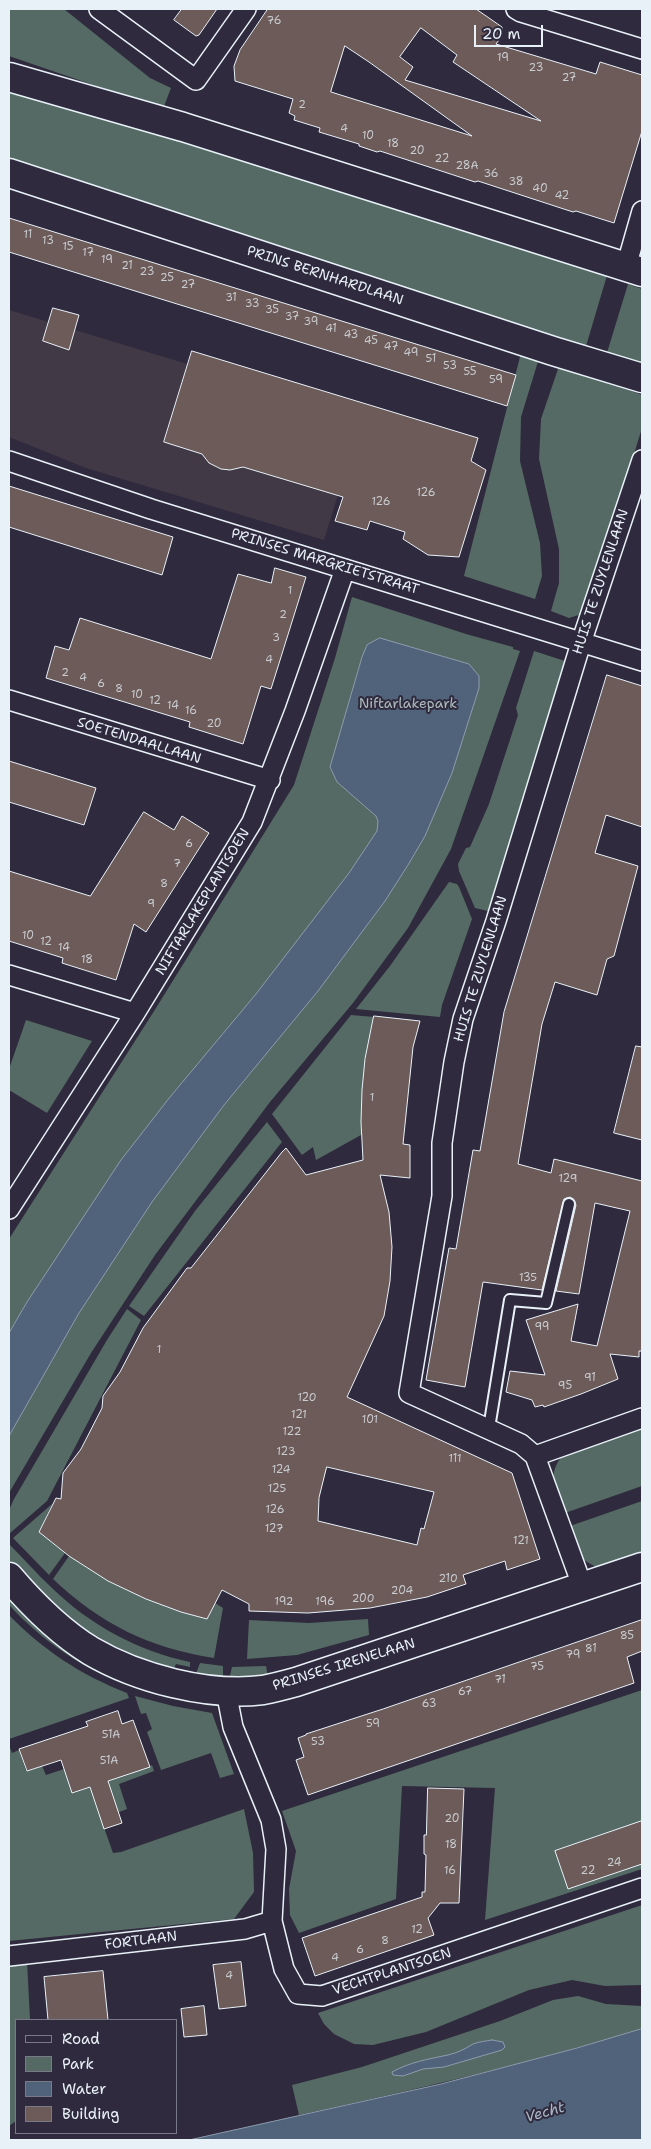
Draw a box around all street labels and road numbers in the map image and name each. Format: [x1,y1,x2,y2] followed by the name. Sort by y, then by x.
[245,243,405,309] street label: PRINS BERNHARDLAAN
[570,507,632,657] street label: HUIS TE ZUYLENLAAN
[229,525,421,599] street label: PRINSES MARGRIETSTRAAT
[75,714,203,768] street label: SOETENDAALLAAN
[152,826,254,978] street label: NIFTARLAKEPLANTSOEN
[451,894,511,1044] street label: HUIS TE ZUYLENLAAN
[271,1635,417,1695] street label: PRINSES IRENELAAN
[104,1928,178,1954] street label: FORTLAAN
[330,1945,454,1999] street label: VECHTPLANTSOEN

